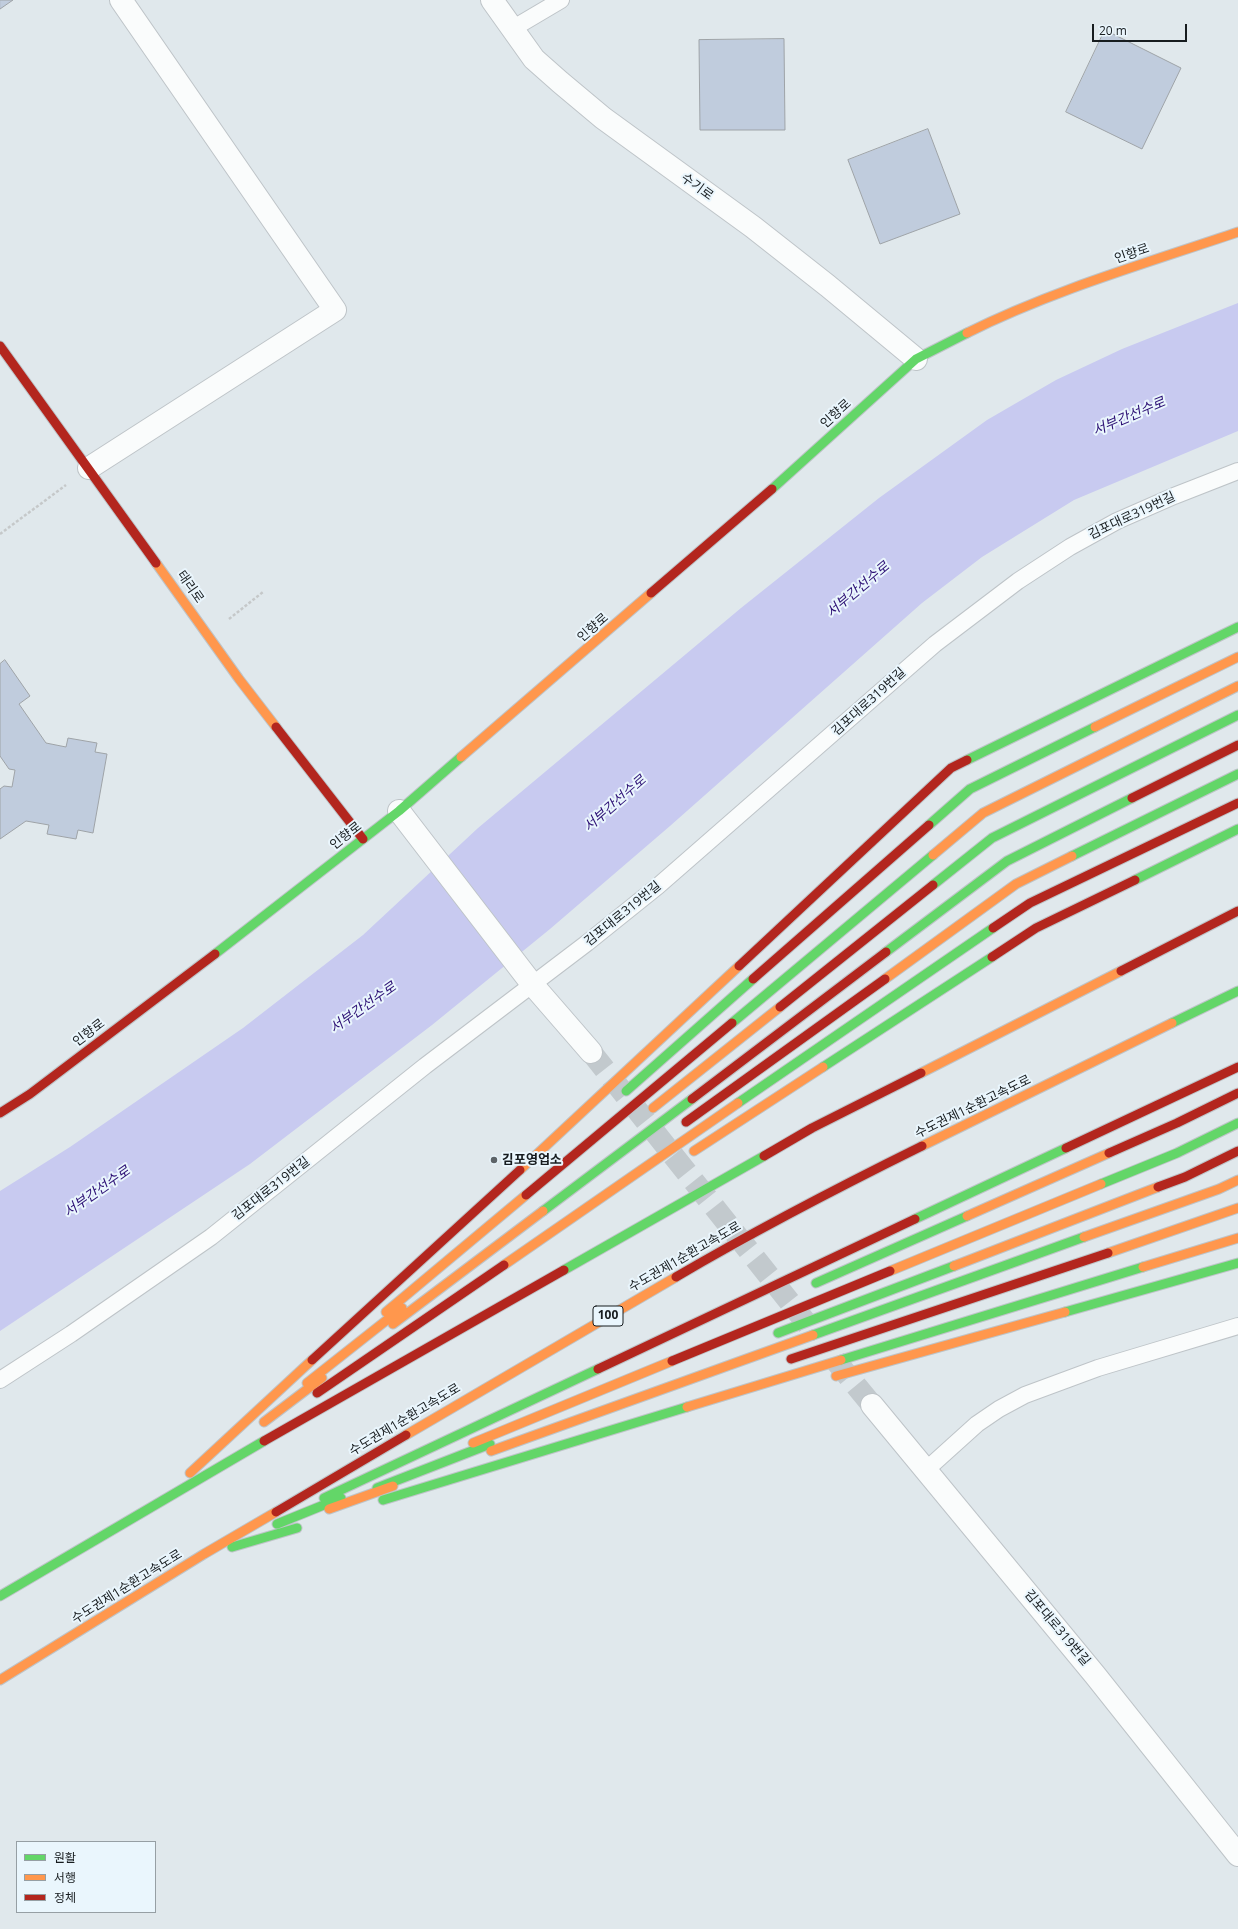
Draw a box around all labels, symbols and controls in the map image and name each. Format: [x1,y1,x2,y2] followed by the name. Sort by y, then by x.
[1094,16,1189,42] scale bar
[1099,22,1127,39] text: 20 m
[678,170,716,204] street label: 수기로
[1112,241,1152,267] street label: 인향로
[1090,394,1168,440] water label: 서부간선수로
[817,396,855,432] street label: 인향로
[1086,489,1178,543] street label: 김포대로319번길
[823,559,893,621] water label: 서부간선수로
[173,568,207,606] street label: 태리로
[574,610,612,646] street label: 인향로
[829,665,909,739] street label: 김포대로319번길
[580,772,650,836] water label: 서부간선수로
[327,819,365,853] street label: 인향로
[582,878,664,950] street label: 김포대로319번길
[327,979,399,1037] water label: 서부간선수로
[70,1016,108,1050] street label: 인향로
[912,1072,1034,1142] street label: 수도권제1순환고속도로
[502,1152,562,1168] place label: 김포영업소
[229,1154,313,1224] street label: 김포대로319번길
[489,1155,499,1165] marker: 김포영업소
[61,1163,133,1221] water label: 서부간선수로
[626,1218,744,1296] street label: 수도권제1순환고속도로
[593,1306,623,1326] road number: 100
[347,1381,463,1459] street label: 수도권제1순환고속도로
[69,1547,185,1627] street label: 수도권제1순환고속도로
[1021,1587,1093,1669] street label: 김포대로319번길
[16,1841,156,1913] legend
[54,1849,76,1866] text: 원활
[54,1869,76,1886] text: 서행
[54,1889,76,1906] text: 정체

